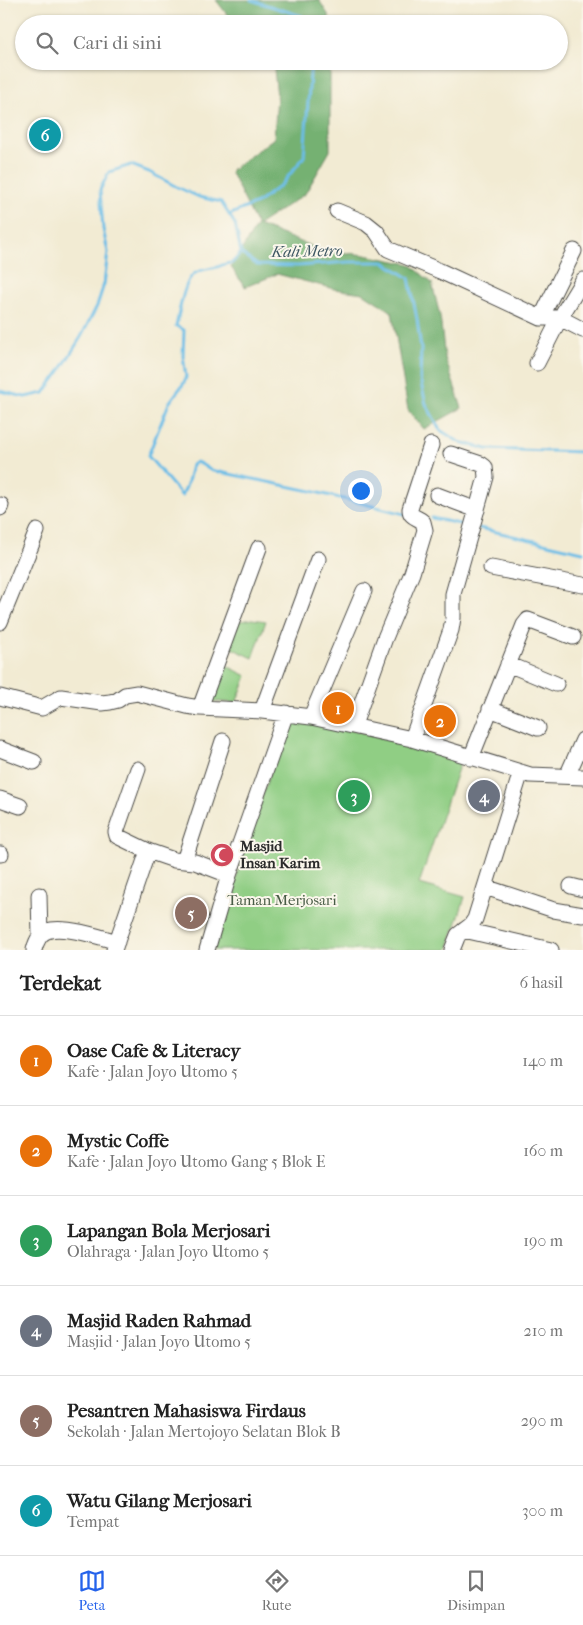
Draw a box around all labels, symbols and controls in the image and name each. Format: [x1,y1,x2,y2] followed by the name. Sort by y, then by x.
[15,15,568,70] search box
[33,29,61,57] icon: search
[73,32,162,54] text: Cari di sini
[29,116,61,154] pin: 6
[270,241,343,261] water label: Kali Metro
[348,478,374,504] your location
[322,689,354,727] pin: 1
[424,702,456,740] pin: 2
[338,777,370,815] pin: 3
[468,777,500,815] pin: 4
[239,837,321,872] place label: Masjid Insan Karim
[209,842,235,868] mosque icon: Masjid Insan Karim
[227,891,337,909] park label: Taman Merjosari
[175,894,207,932] pin: 5
[20,971,101,995] text: Terdekat
[519,973,563,992] text: 6 hasil
[67,1040,240,1062] text: Oase Cafe & Literacy
[33,1051,39,1070] text: 1
[522,1051,563,1070] text: 140 m
[67,1062,238,1081] text: Kafe · Jalan Joyo Utomo 5
[67,1130,169,1152] text: Mystic Coffe
[32,1141,40,1160] text: 2
[523,1141,563,1160] text: 160 m
[67,1152,325,1171] text: Kafe · Jalan Joyo Utomo Gang 5 Blok E
[67,1220,270,1242] text: Lapangan Bola Merjosari
[33,1231,39,1250] text: 3
[523,1231,563,1250] text: 190 m
[67,1242,269,1261] text: Olahraga · Jalan Joyo Utomo 5
[67,1310,251,1332] text: Masjid Raden Rahmad
[31,1321,41,1340] text: 4
[524,1321,563,1340] text: 210 m
[67,1332,251,1351] text: Masjid · Jalan Joyo Utomo 5
[67,1400,306,1422] text: Pesantren Mahasiswa Firdaus
[33,1411,39,1430] text: 5
[521,1411,563,1430] text: 290 m
[67,1422,341,1441] text: Sekolah · Jalan Mertojoyo Selatan Blok B
[67,1490,252,1512] text: Watu Gilang Merjosari
[32,1501,40,1520] text: 6
[522,1501,563,1520] text: 300 m
[67,1512,119,1531] text: Tempat
[78,1567,106,1614] tab: Peta
[262,1567,291,1614] tab: Rute
[447,1567,505,1614] tab: Disimpan

